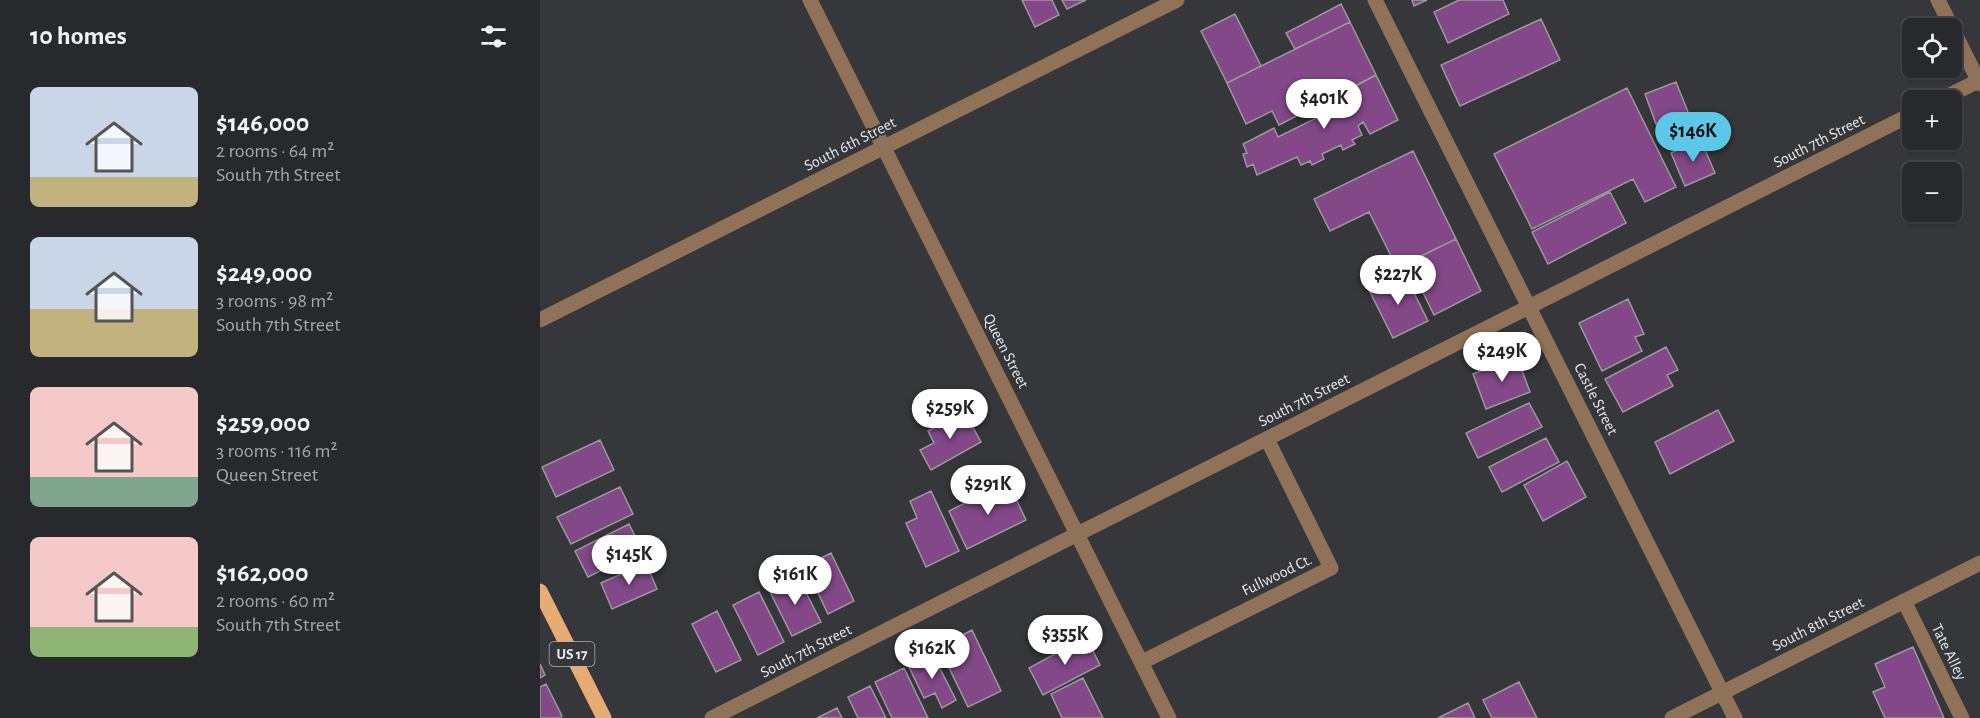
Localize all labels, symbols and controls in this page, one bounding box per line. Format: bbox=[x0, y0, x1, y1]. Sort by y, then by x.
map controls bbox=[1902, 18, 1962, 222]
button: locate bbox=[1902, 18, 1962, 78]
icon: filters bbox=[477, 20, 510, 53]
text: 10 homes bbox=[30, 23, 127, 49]
pin: $401K bbox=[1282, 79, 1366, 130]
text: $401K bbox=[1300, 88, 1348, 108]
button: + bbox=[1902, 90, 1962, 150]
text: $146,000 bbox=[216, 110, 309, 136]
icon: home bbox=[78, 111, 150, 183]
street label: South 7th Street bbox=[1771, 111, 1867, 171]
pin: $146K bbox=[1651, 112, 1735, 163]
street label: South 6th Street bbox=[802, 114, 898, 174]
text: $146K bbox=[1669, 121, 1717, 141]
text: 2 rooms · 64 m² bbox=[216, 141, 334, 161]
button: − bbox=[1902, 162, 1962, 222]
text: South 7th Street bbox=[216, 165, 341, 185]
pin: $227K bbox=[1356, 255, 1440, 306]
text: $249,000 bbox=[216, 260, 312, 286]
icon: home bbox=[78, 261, 150, 333]
text: $227K bbox=[1374, 264, 1422, 284]
text: 3 rooms · 98 m² bbox=[216, 291, 333, 311]
street label: Queen Street bbox=[979, 311, 1032, 391]
text: South 7th Street bbox=[216, 315, 341, 335]
pin: $249K bbox=[1460, 332, 1544, 383]
text: $249K bbox=[1477, 341, 1527, 361]
street label: Castle Street bbox=[1571, 360, 1621, 438]
street label: South 7th Street bbox=[1256, 370, 1352, 430]
pin: $259K bbox=[908, 389, 992, 440]
text: $259K bbox=[926, 398, 974, 418]
text: $259,000 bbox=[216, 410, 310, 436]
icon: home bbox=[78, 411, 150, 483]
text: 3 rooms · 116 m² bbox=[216, 441, 337, 461]
text: Queen Street bbox=[216, 465, 318, 485]
pin: $291K bbox=[946, 465, 1030, 516]
text: $291K bbox=[965, 474, 1011, 494]
pin: $145K bbox=[587, 535, 671, 586]
text: $145K bbox=[606, 544, 652, 564]
street label: Fullwood Ct. bbox=[1239, 551, 1315, 599]
pin: $161K bbox=[753, 555, 837, 606]
text: $162,000 bbox=[216, 560, 308, 586]
icon: home bbox=[78, 561, 150, 633]
text: $161K bbox=[773, 564, 817, 584]
text: 2 rooms · 60 m² bbox=[216, 591, 335, 611]
street label: South 8th Street bbox=[1770, 594, 1866, 654]
text: South 7th Street bbox=[216, 615, 341, 635]
pin: $355K bbox=[1023, 615, 1107, 666]
street label: South 7th Street bbox=[758, 621, 854, 681]
street label: Tate Alley bbox=[1928, 621, 1970, 683]
text: $355K bbox=[1042, 624, 1088, 644]
pin: $162K bbox=[890, 629, 974, 680]
text: $162K bbox=[909, 638, 955, 658]
road number: US 17 bbox=[549, 642, 594, 666]

